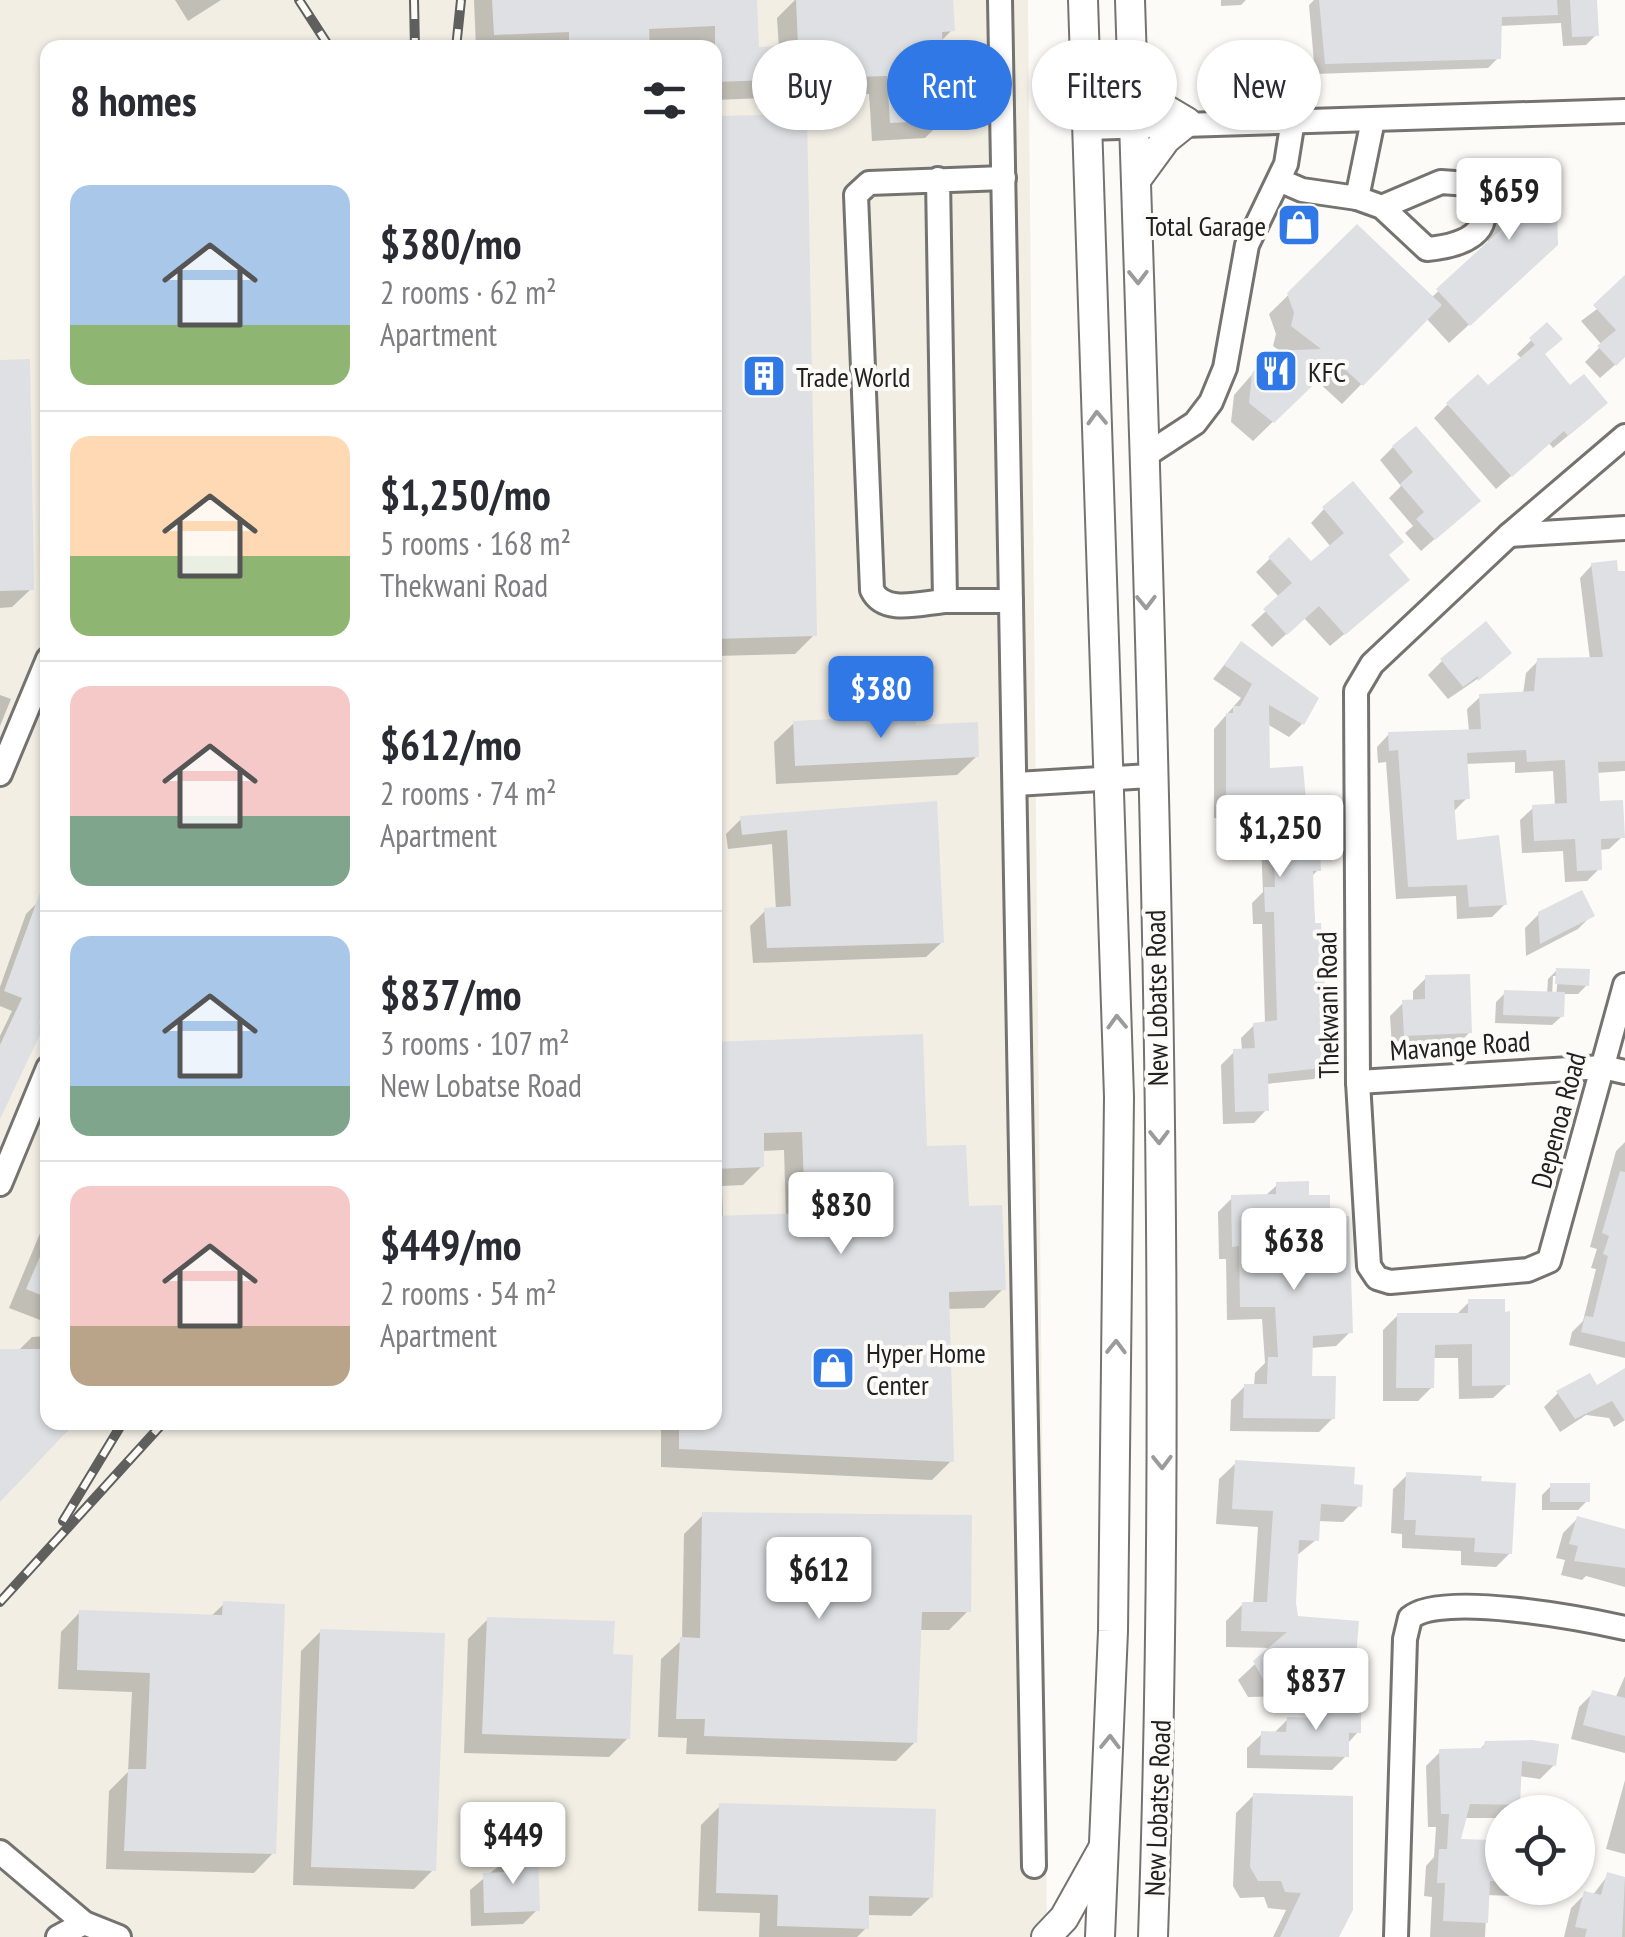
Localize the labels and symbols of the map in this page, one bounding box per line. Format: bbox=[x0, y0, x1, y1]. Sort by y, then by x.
pin: $659 bbox=[1450, 158, 1568, 243]
shop icon: Total Garage bbox=[1276, 202, 1322, 248]
place label: Total Garage bbox=[1145, 207, 1266, 244]
one-way arrow bbox=[1128, 270, 1149, 286]
restaurant icon: KFC bbox=[1253, 348, 1299, 394]
building icon: Trade World bbox=[741, 353, 787, 399]
place label: KFC bbox=[1308, 353, 1346, 390]
place label: Trade World bbox=[796, 358, 910, 395]
one-way arrow bbox=[1087, 409, 1108, 425]
one-way arrow bbox=[1136, 595, 1157, 611]
pin: $380 bbox=[822, 656, 940, 741]
pin: $1,250 bbox=[1199, 795, 1361, 880]
street label: New Lobatse Road bbox=[1136, 909, 1176, 1087]
street label: Thekwani Road bbox=[1307, 931, 1347, 1079]
one-way arrow bbox=[1107, 1014, 1128, 1030]
street label: Mavange Road bbox=[1388, 1022, 1532, 1068]
street label: Depenoa Road bbox=[1522, 1048, 1594, 1192]
one-way arrow bbox=[1148, 1130, 1170, 1146]
pin: $830 bbox=[782, 1172, 900, 1257]
pin: $638 bbox=[1235, 1208, 1353, 1293]
place label: Hyper Home Center bbox=[866, 1334, 986, 1403]
one-way arrow bbox=[1105, 1339, 1127, 1354]
shop icon: Hyper Home Center bbox=[810, 1345, 856, 1391]
one-way arrow bbox=[1151, 1456, 1173, 1471]
pin: $612 bbox=[760, 1537, 878, 1622]
pin: $837 bbox=[1257, 1648, 1375, 1733]
street label: New Lobatse Road bbox=[1135, 1719, 1179, 1897]
one-way arrow bbox=[1099, 1734, 1120, 1750]
pin: $449 bbox=[454, 1802, 572, 1887]

